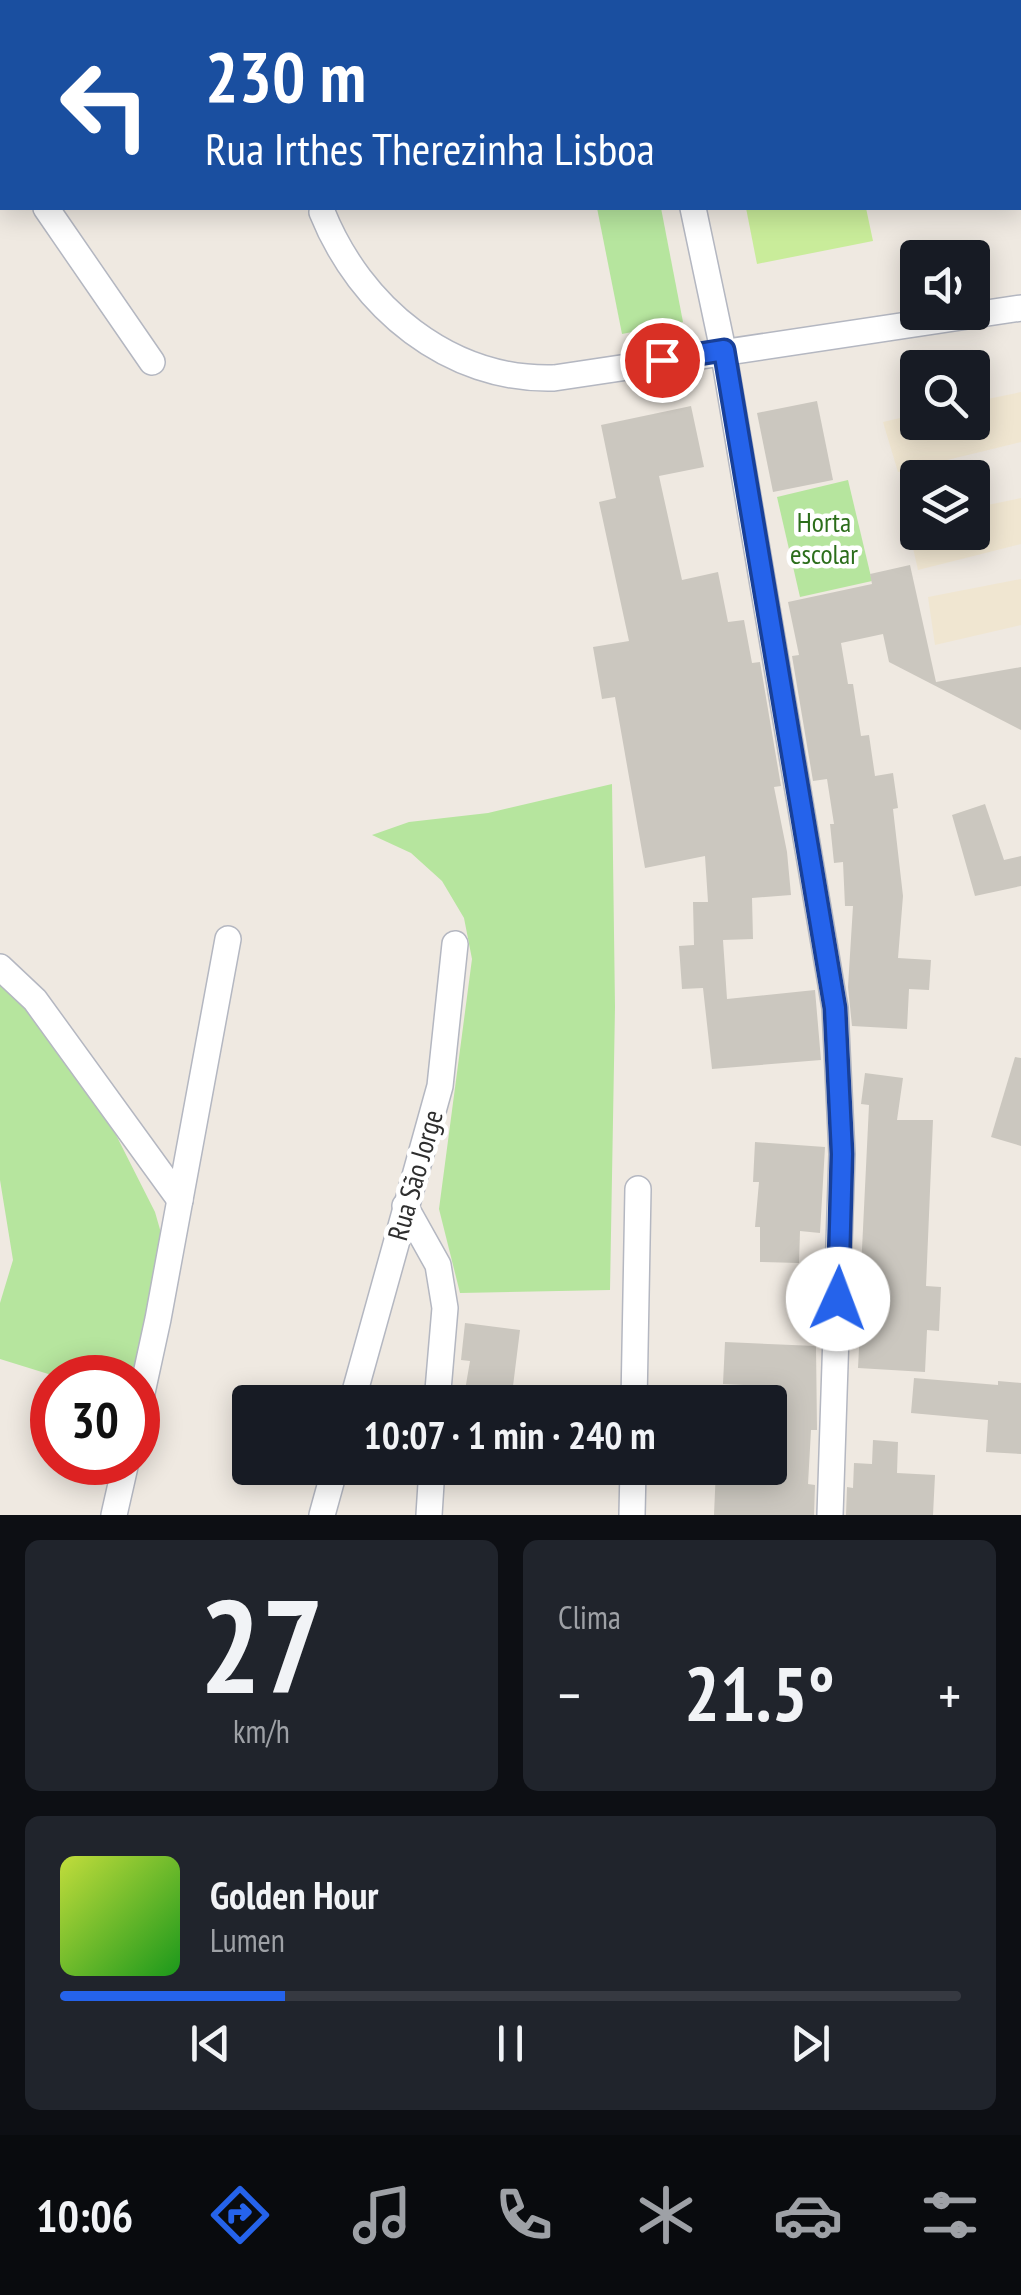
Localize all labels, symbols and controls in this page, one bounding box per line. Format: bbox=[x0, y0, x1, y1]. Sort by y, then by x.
text: 230 m bbox=[205, 31, 366, 121]
icon: left bbox=[40, 40, 170, 170]
text: Rua Irthes Therezinha Lisboa bbox=[205, 119, 655, 177]
map controls bbox=[900, 240, 990, 550]
button: sound bbox=[900, 240, 990, 330]
pin bbox=[620, 318, 705, 403]
icon: arrive bbox=[635, 333, 690, 388]
button: search bbox=[900, 350, 990, 440]
button: layers bbox=[900, 460, 990, 550]
park label: Horta escolar bbox=[790, 503, 858, 572]
street label: Rua São Jorge bbox=[378, 1105, 451, 1244]
position arrow bbox=[786, 1247, 890, 1351]
speed limit sign: 30 bbox=[30, 1355, 160, 1485]
text: 10:07 · 1 min · 240 m bbox=[363, 1410, 656, 1459]
text: 27 bbox=[199, 1561, 324, 1729]
text: Clima bbox=[558, 1596, 621, 1638]
text: 21.5° bbox=[684, 1645, 835, 1742]
text: − bbox=[558, 1659, 581, 1730]
text: + bbox=[938, 1659, 961, 1730]
text: km/h bbox=[233, 1710, 290, 1752]
text: Golden Hour bbox=[210, 1870, 379, 1919]
text: Lumen bbox=[210, 1919, 285, 1961]
icon: previous bbox=[183, 2016, 238, 2071]
icon: pause bbox=[483, 2016, 538, 2071]
icon: next bbox=[783, 2016, 838, 2071]
icon: directions bbox=[205, 2180, 275, 2250]
icon: music bbox=[347, 2180, 417, 2250]
icon: phone bbox=[489, 2180, 559, 2250]
icon: climate bbox=[631, 2180, 701, 2250]
icon: car bbox=[773, 2180, 843, 2250]
icon: filters bbox=[915, 2180, 985, 2250]
text: 10:06 bbox=[36, 2186, 133, 2244]

